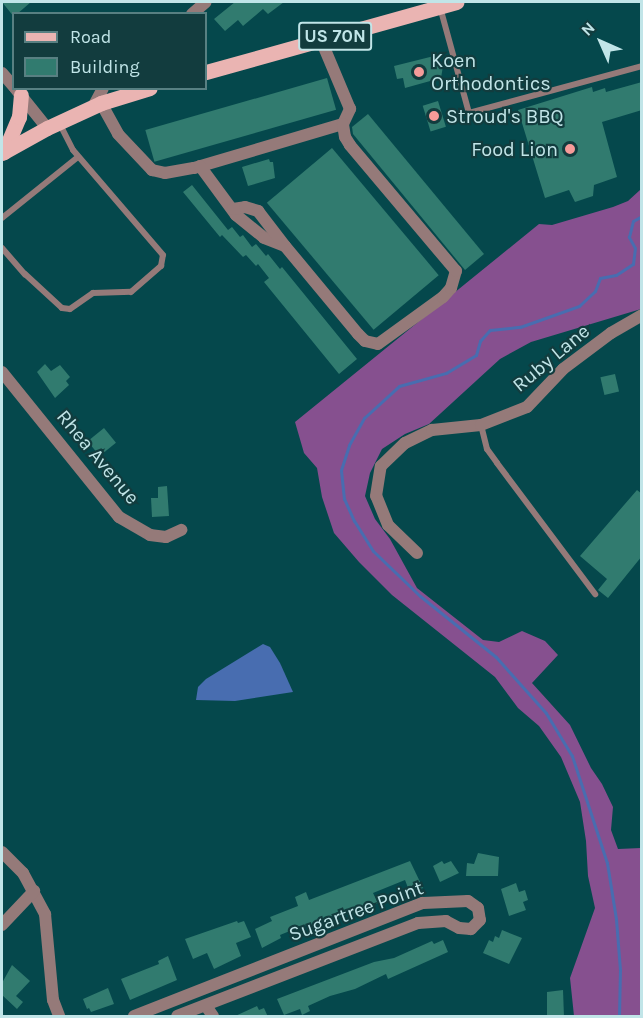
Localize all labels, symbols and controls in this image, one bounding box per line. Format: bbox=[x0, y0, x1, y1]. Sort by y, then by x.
legend bbox=[12, 12, 207, 90]
north arrow bbox=[571, 12, 631, 72]
text: N bbox=[577, 18, 599, 40]
road number: US 70N bbox=[298, 21, 372, 51]
text: Road bbox=[70, 26, 111, 48]
place label: Koen Orthodontics bbox=[431, 48, 551, 95]
text: Building bbox=[70, 56, 140, 78]
marker: Koen Orthodontics bbox=[412, 65, 426, 79]
place label: Stroud's BBQ bbox=[446, 104, 564, 128]
marker: Stroud's BBQ bbox=[427, 109, 441, 123]
place label: Food Lion bbox=[471, 137, 558, 161]
marker: Food Lion bbox=[563, 142, 577, 156]
street label: Ruby Lane bbox=[508, 319, 594, 397]
street label: Rhea Avenue bbox=[51, 405, 145, 509]
street label: Sugartree Point bbox=[285, 876, 427, 946]

